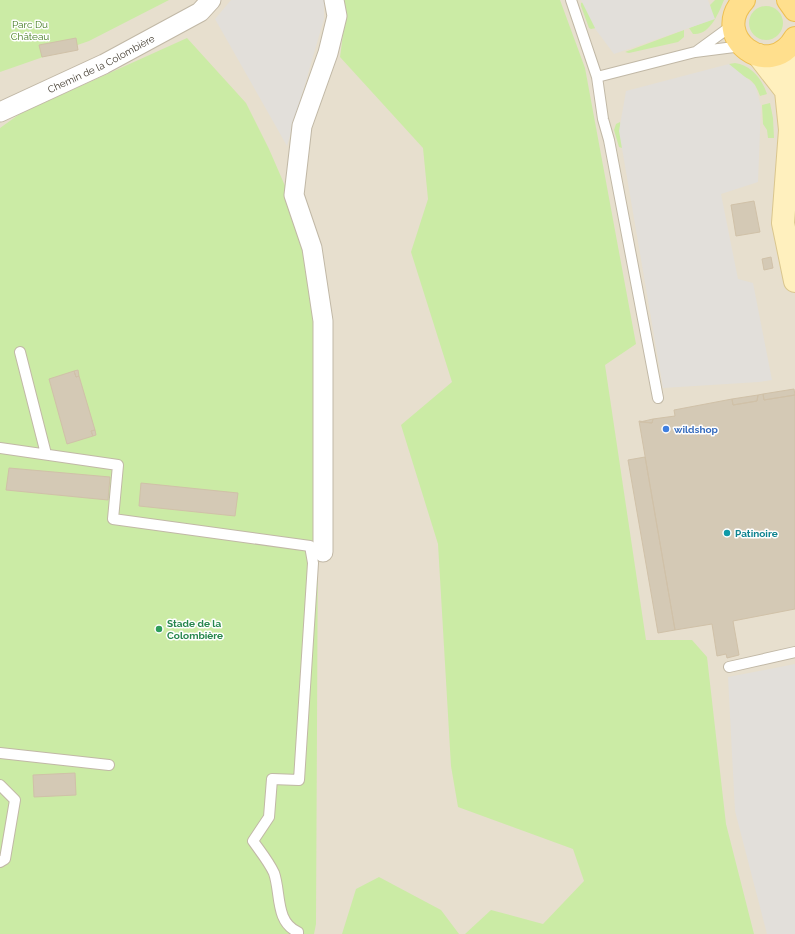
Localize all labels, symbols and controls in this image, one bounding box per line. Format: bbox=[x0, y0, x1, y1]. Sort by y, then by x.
park label: Parc Du Château bbox=[11, 19, 49, 42]
street label: Chemin de la Colombière bbox=[46, 33, 157, 95]
marker: wildshop bbox=[661, 424, 671, 434]
place label: wildshop bbox=[674, 424, 719, 435]
marker: Patinoire bbox=[722, 528, 732, 538]
place label: Patinoire bbox=[735, 528, 778, 539]
place label: Stade de la Colombière bbox=[167, 618, 223, 641]
marker: Stade de la Colombière bbox=[154, 624, 164, 634]

